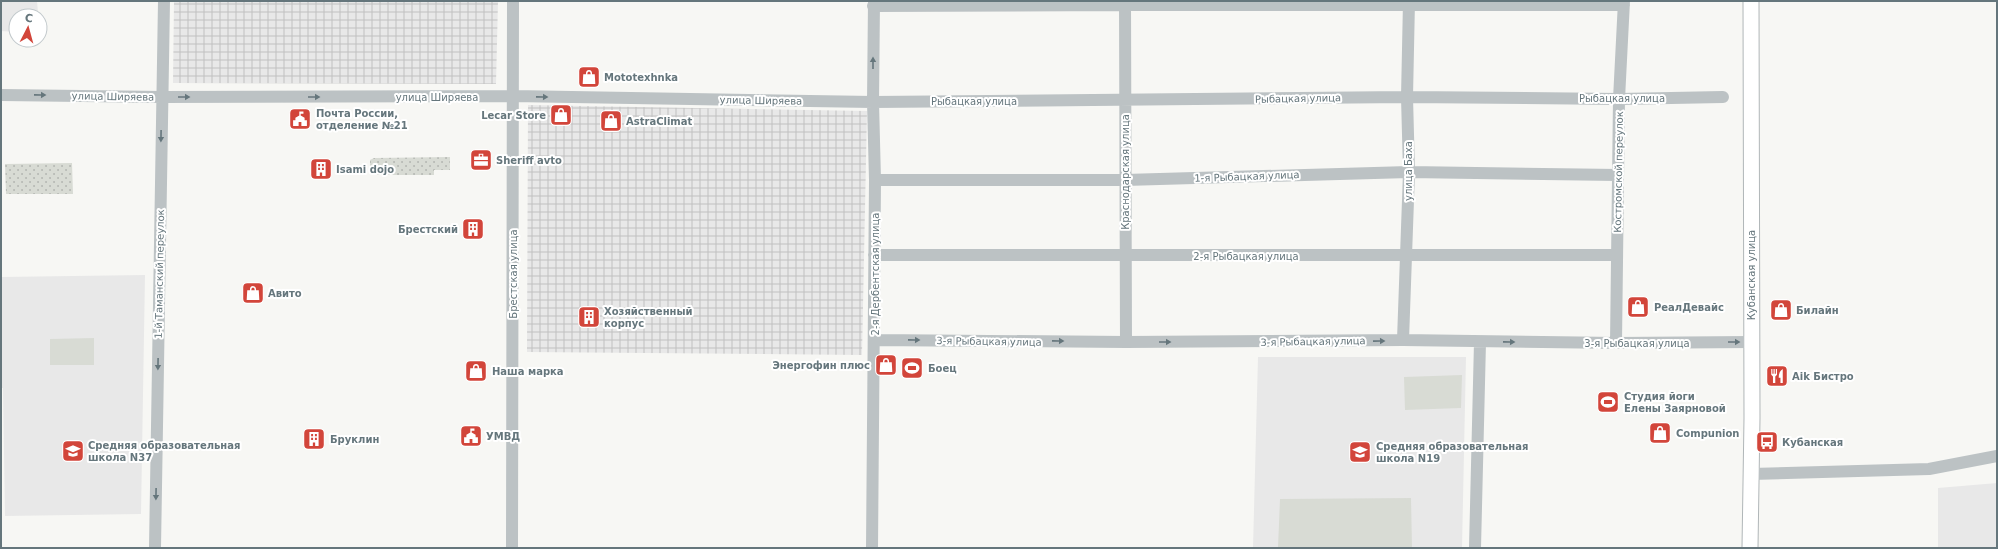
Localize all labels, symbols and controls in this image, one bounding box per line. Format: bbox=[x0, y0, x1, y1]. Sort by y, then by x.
north arrow bbox=[8, 8, 48, 48]
text: С bbox=[24, 12, 34, 25]
one-way arrow bbox=[870, 56, 876, 69]
shop icon: Mototexhnka bbox=[576, 64, 602, 90]
place label: Mototexhnka bbox=[604, 72, 678, 83]
street label: улица Ширяева bbox=[72, 90, 154, 103]
one-way arrow bbox=[34, 92, 47, 98]
street label: улица Ширяева bbox=[396, 92, 478, 103]
street label: Рыбацкая улица bbox=[1255, 92, 1341, 105]
street label: Рыбацкая улица bbox=[1579, 93, 1665, 104]
one-way arrow bbox=[178, 94, 191, 100]
one-way arrow bbox=[308, 94, 321, 100]
one-way arrow bbox=[536, 94, 549, 100]
street label: улица Ширяева bbox=[720, 94, 802, 107]
street label: Рыбацкая улица bbox=[931, 96, 1017, 107]
shop icon: Lecar Store bbox=[548, 102, 574, 128]
public building icon: Почта России, отделение №21 bbox=[287, 106, 313, 132]
place label: Почта России, отделение №21 bbox=[316, 108, 408, 131]
shop icon: AstraClimat bbox=[598, 108, 624, 134]
place label: Lecar Store bbox=[481, 110, 546, 121]
street label: Костромской переулок bbox=[1612, 111, 1625, 233]
street label: Краснодарская улица bbox=[1120, 114, 1131, 230]
place label: AstraClimat bbox=[626, 116, 693, 127]
one-way arrow bbox=[158, 130, 164, 143]
street label: улица Баха bbox=[1403, 141, 1414, 201]
office icon: Sheriff avto bbox=[468, 147, 494, 173]
place label: Sheriff avto bbox=[496, 155, 562, 166]
building icon: Isami dojo bbox=[308, 156, 334, 182]
place label: Isami dojo bbox=[336, 164, 394, 175]
street label: 1-я Рыбацкая улица bbox=[1194, 169, 1300, 184]
street label: 1-й Таманский переулок bbox=[153, 209, 166, 339]
street label: 2-я Дербентская улица bbox=[870, 213, 881, 335]
building icon: Брестский bbox=[460, 216, 486, 242]
place label: Брестский bbox=[398, 224, 458, 235]
street label: Брестская улица bbox=[508, 229, 519, 319]
street label: Кубанская улица bbox=[1746, 230, 1757, 320]
street label: 2-я Рыбацкая улица bbox=[1193, 251, 1299, 262]
shop icon: Авито bbox=[240, 280, 266, 306]
place label: Авито bbox=[268, 288, 302, 299]
shop icon: РеалДевайс bbox=[1625, 294, 1651, 320]
shop icon: Билайн bbox=[1768, 297, 1794, 323]
place label: РеалДевайс bbox=[1654, 302, 1724, 313]
building icon: Хозяйственный корпус bbox=[576, 304, 602, 330]
place label: Билайн bbox=[1796, 305, 1839, 316]
place label: Хозяйственный корпус bbox=[604, 306, 693, 329]
street label: 3-я Рыбацкая улица bbox=[936, 335, 1042, 348]
street label: 3-я Рыбацкая улица bbox=[1260, 335, 1366, 348]
one-way arrow bbox=[908, 337, 921, 343]
one-way arrow bbox=[1373, 337, 1385, 344]
one-way arrow bbox=[1052, 338, 1064, 345]
street label: 3-я Рыбацкая улица bbox=[1584, 338, 1690, 349]
one-way arrow bbox=[1159, 339, 1172, 345]
one-way arrow bbox=[1503, 339, 1516, 345]
one-way arrow bbox=[1728, 339, 1741, 345]
shop icon: Энергофин плюс bbox=[873, 352, 899, 378]
sports icon: Боец bbox=[899, 355, 925, 381]
one-way arrow bbox=[154, 358, 161, 370]
shop icon: Наша марка bbox=[463, 358, 489, 384]
place label: Энергофин плюс bbox=[773, 360, 870, 371]
place label: Боец bbox=[928, 363, 957, 374]
restaurant icon: Aik Бистро bbox=[1764, 363, 1790, 389]
place label: Наша марка bbox=[492, 366, 564, 377]
place label: Aik Бистро bbox=[1792, 371, 1854, 382]
sports icon: Студия йоги Елены Заярновой bbox=[1595, 389, 1621, 415]
place label: Студия йоги Елены Заярновой bbox=[1624, 391, 1726, 414]
shop icon: Compunion bbox=[1647, 420, 1673, 446]
public building icon: УМВД bbox=[458, 423, 484, 449]
building icon: Бруклин bbox=[301, 426, 327, 452]
place label: Compunion bbox=[1676, 428, 1739, 439]
bus stop icon: Кубанская bbox=[1754, 429, 1780, 455]
place label: УМВД bbox=[486, 431, 520, 442]
place label: Бруклин bbox=[330, 434, 379, 445]
place label: Кубанская bbox=[1782, 437, 1843, 448]
school or university icon: Средняя образовательная школа N37 bbox=[60, 438, 86, 464]
school or university icon: Средняя образовательная школа N19 bbox=[1347, 439, 1373, 465]
place label: Средняя образовательная школа N37 bbox=[88, 440, 240, 463]
place label: Средняя образовательная школа N19 bbox=[1376, 441, 1528, 464]
one-way arrow bbox=[153, 488, 159, 501]

